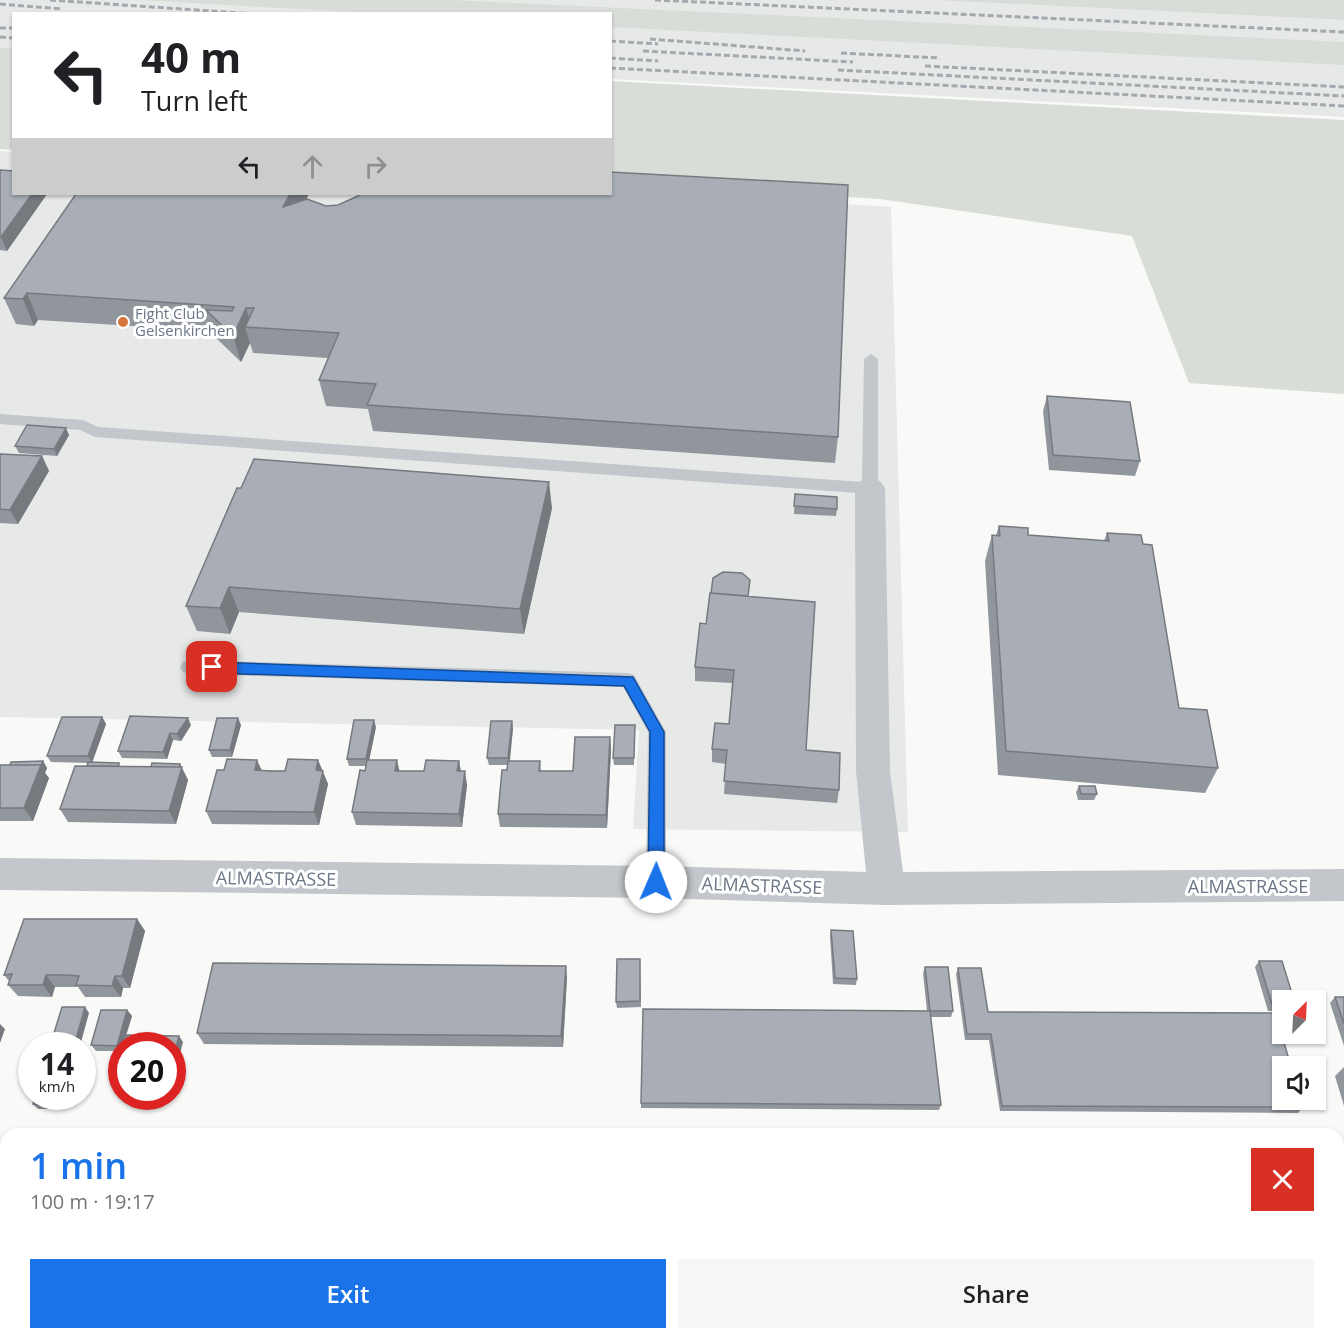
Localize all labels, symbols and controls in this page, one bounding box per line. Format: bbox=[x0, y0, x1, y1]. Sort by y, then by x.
text: 40 m bbox=[141, 28, 241, 85]
icon: left bbox=[42, 36, 120, 114]
text: Turn left bbox=[141, 82, 248, 119]
icon: left bbox=[233, 150, 266, 183]
icon: ahead bbox=[296, 150, 329, 183]
icon: right bbox=[359, 150, 392, 183]
place label: Fight Club Gelsenkirchen bbox=[135, 303, 235, 340]
marker: Fight Club Gelsenkirchen bbox=[116, 315, 130, 329]
pin bbox=[186, 641, 237, 692]
icon: arrive bbox=[195, 650, 228, 683]
position arrow bbox=[624, 850, 688, 914]
street label: ALMASTRASSE bbox=[216, 865, 336, 891]
street label: ALMASTRASSE bbox=[701, 871, 823, 899]
street label: ALMASTRASSE bbox=[1188, 874, 1308, 898]
north arrow bbox=[1272, 990, 1326, 1044]
map controls bbox=[1272, 990, 1326, 1110]
speed limit sign: 20 bbox=[108, 1032, 186, 1110]
text: 14 bbox=[40, 1043, 74, 1084]
button: sound bbox=[1272, 1056, 1326, 1110]
text: km/h bbox=[39, 1076, 75, 1096]
text: 1 min bbox=[30, 1141, 127, 1190]
button: close bbox=[1251, 1148, 1314, 1211]
text: 100 m · 19:17 bbox=[30, 1188, 155, 1215]
button: Exit bbox=[30, 1259, 666, 1328]
button: Share bbox=[678, 1259, 1314, 1328]

